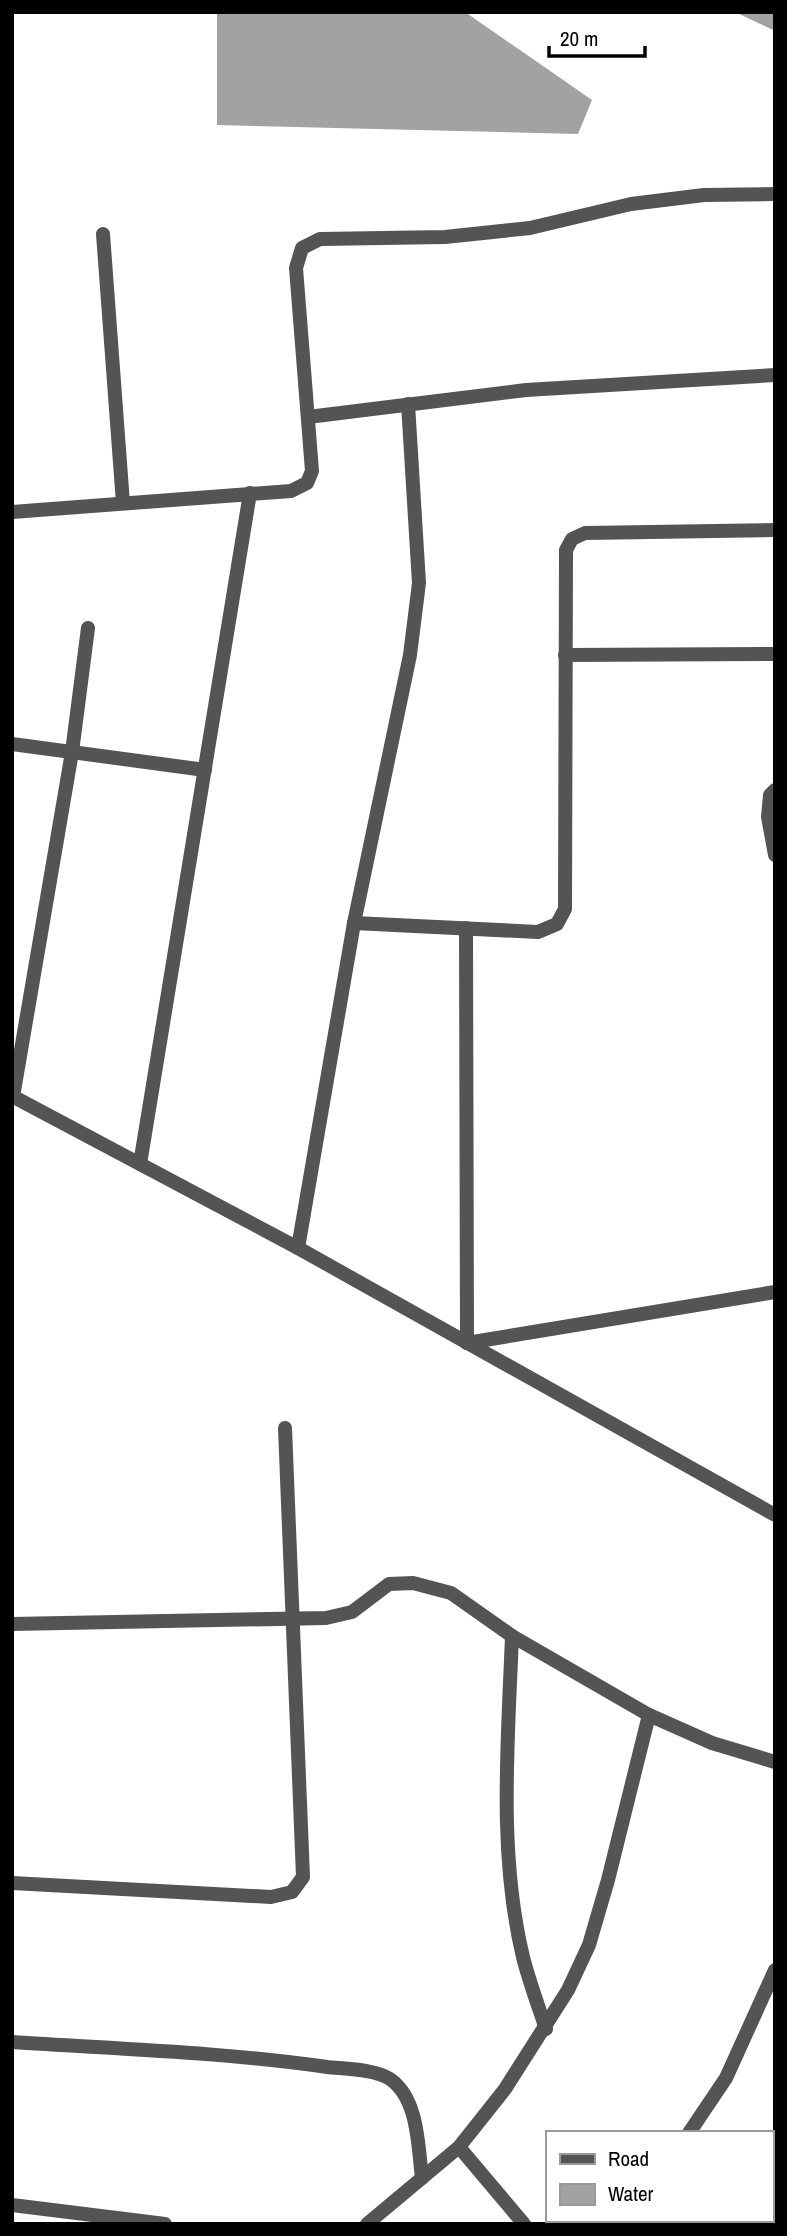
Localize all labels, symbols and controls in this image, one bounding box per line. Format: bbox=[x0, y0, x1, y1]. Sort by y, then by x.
scale bar bbox=[549, 14, 645, 58]
text: 20 m bbox=[560, 24, 598, 53]
legend bbox=[546, 2131, 773, 2222]
text: Road bbox=[608, 2144, 649, 2173]
text: Water bbox=[608, 2179, 654, 2208]

